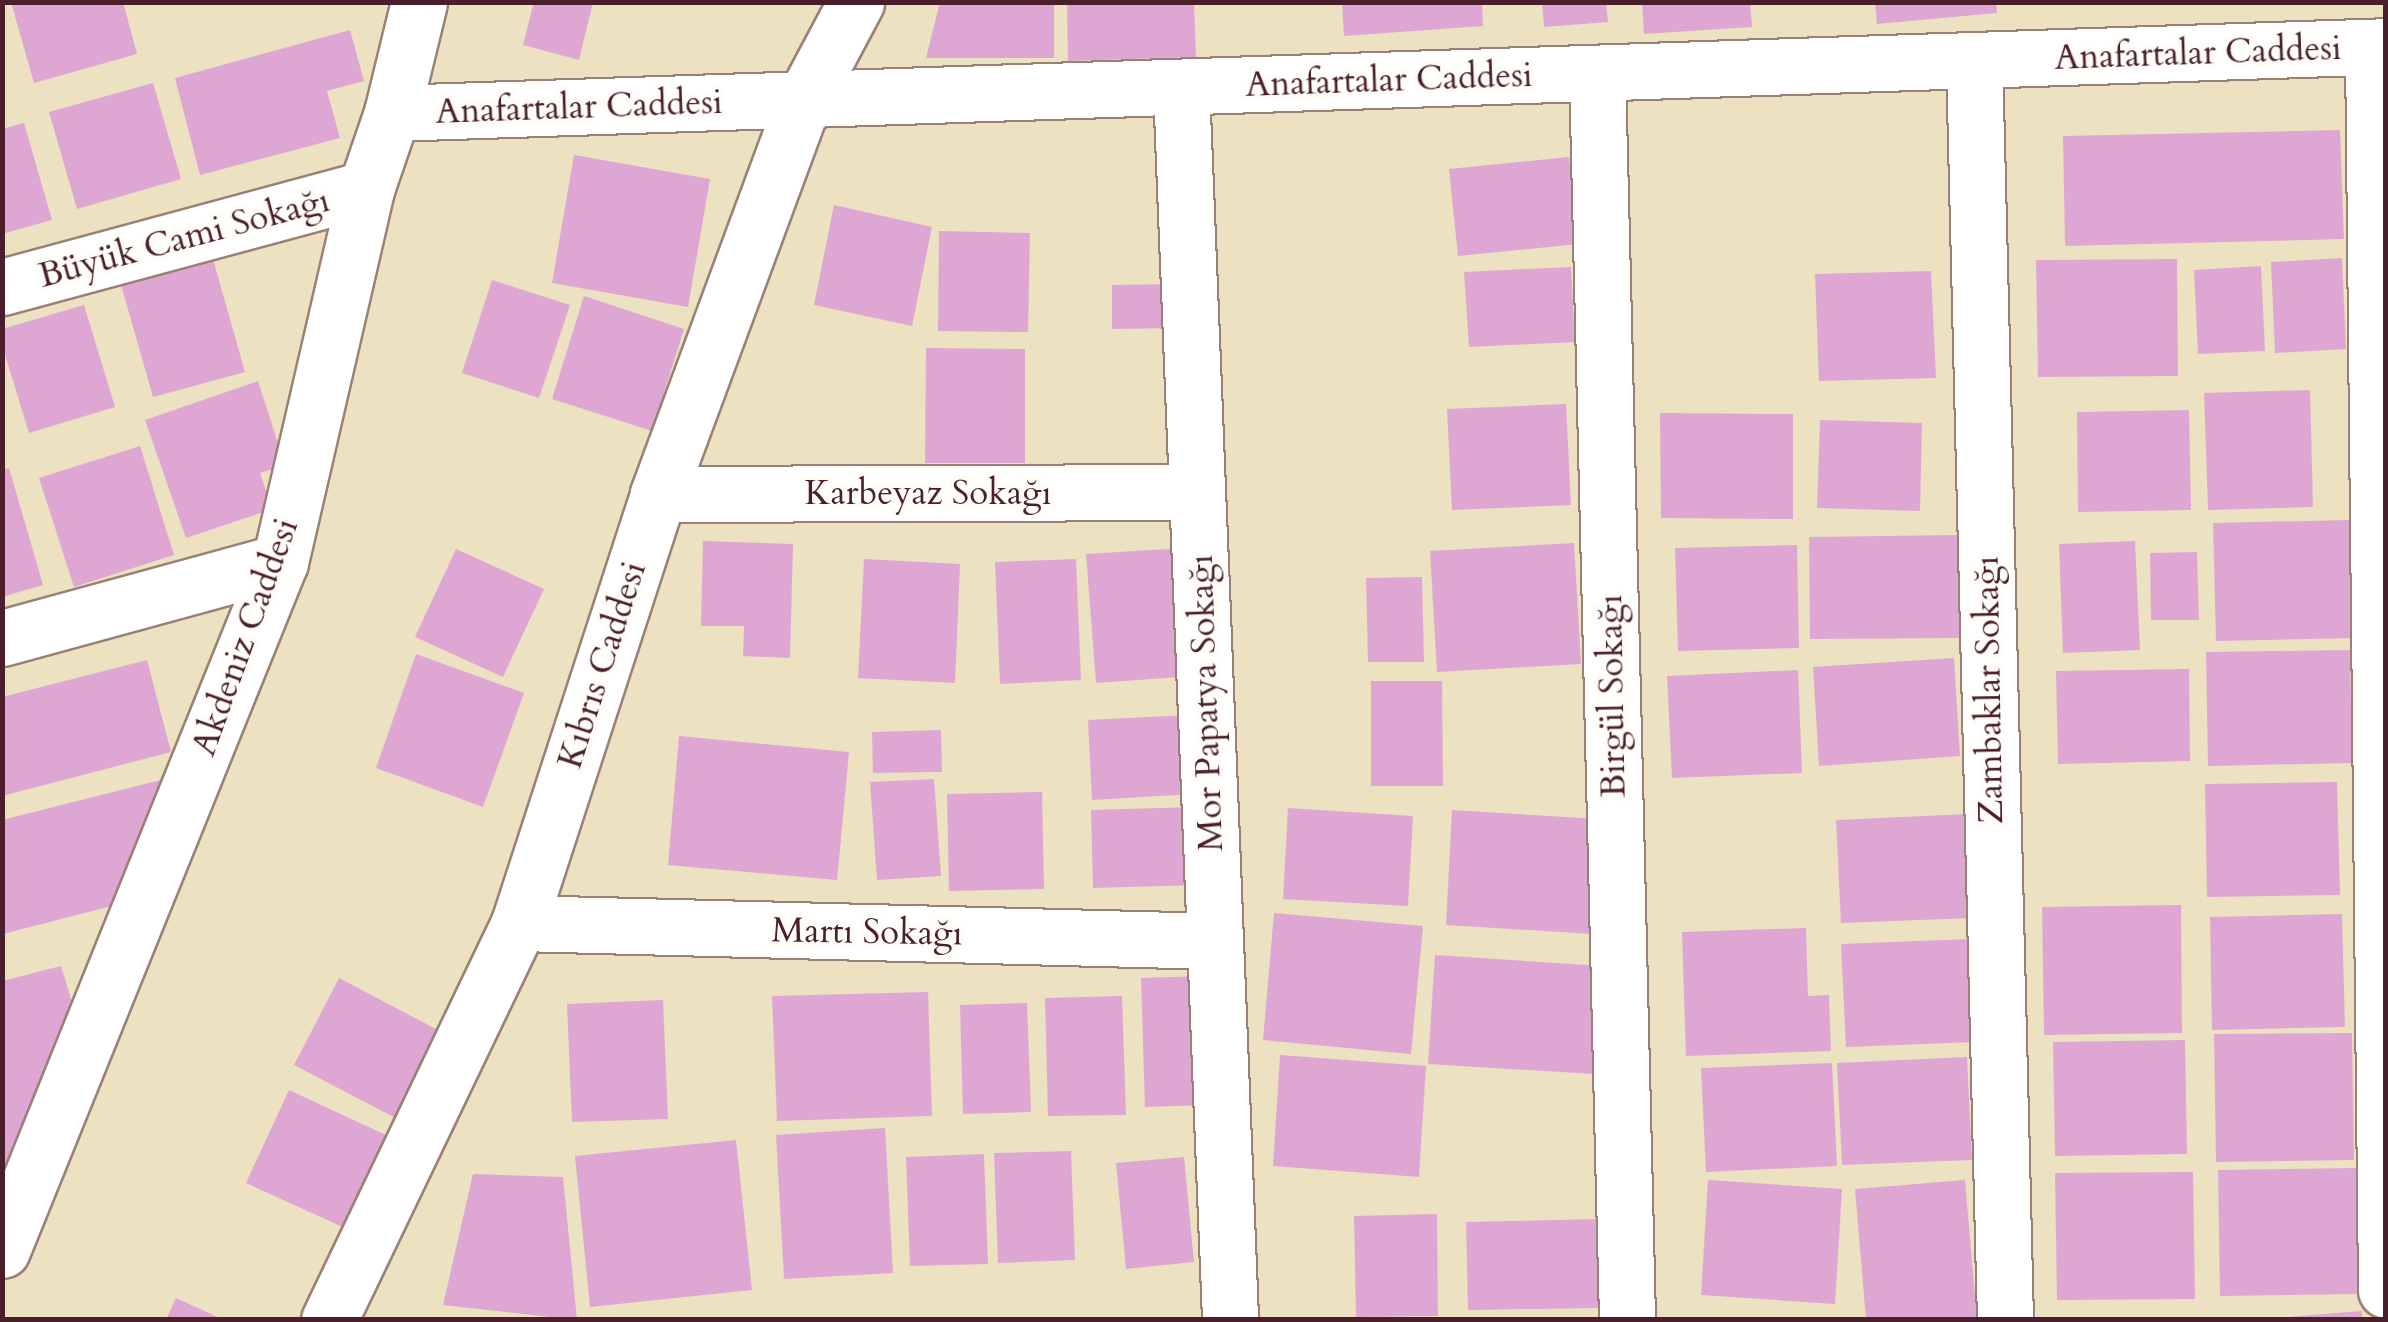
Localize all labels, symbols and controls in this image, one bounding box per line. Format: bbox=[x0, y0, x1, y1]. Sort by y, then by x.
street label: Anafartalar Caddesi bbox=[2054, 27, 2342, 79]
street label: Anafartalar Caddesi bbox=[1245, 54, 1533, 106]
street label: Anafartalar Caddesi bbox=[435, 81, 723, 133]
street label: Büyük Cami Sokağı bbox=[34, 179, 334, 297]
street label: Karbeyaz Sokağı bbox=[804, 472, 1052, 514]
street label: Akdeniz Caddesi bbox=[183, 513, 307, 761]
street label: Mor Papatya Sokağı bbox=[1180, 554, 1232, 852]
street label: Kıbrıs Caddesi bbox=[549, 556, 655, 774]
street label: Zambaklar Sokağı bbox=[1966, 556, 2012, 824]
street label: Birgül Sokağı bbox=[1589, 594, 1635, 798]
street label: Martı Sokağı bbox=[771, 909, 963, 955]

